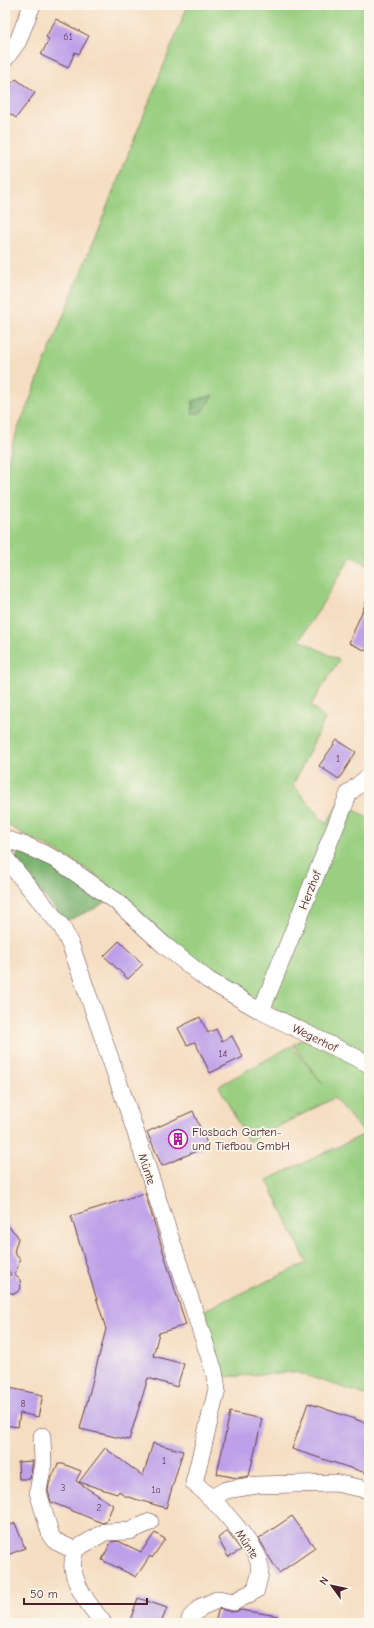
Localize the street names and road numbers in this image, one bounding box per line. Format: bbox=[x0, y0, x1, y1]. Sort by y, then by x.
street label: Herzhof bbox=[296, 868, 324, 912]
street label: Wegerhof bbox=[290, 1021, 341, 1055]
street label: Münte bbox=[135, 1152, 159, 1186]
street label: Münte bbox=[232, 1527, 262, 1561]

